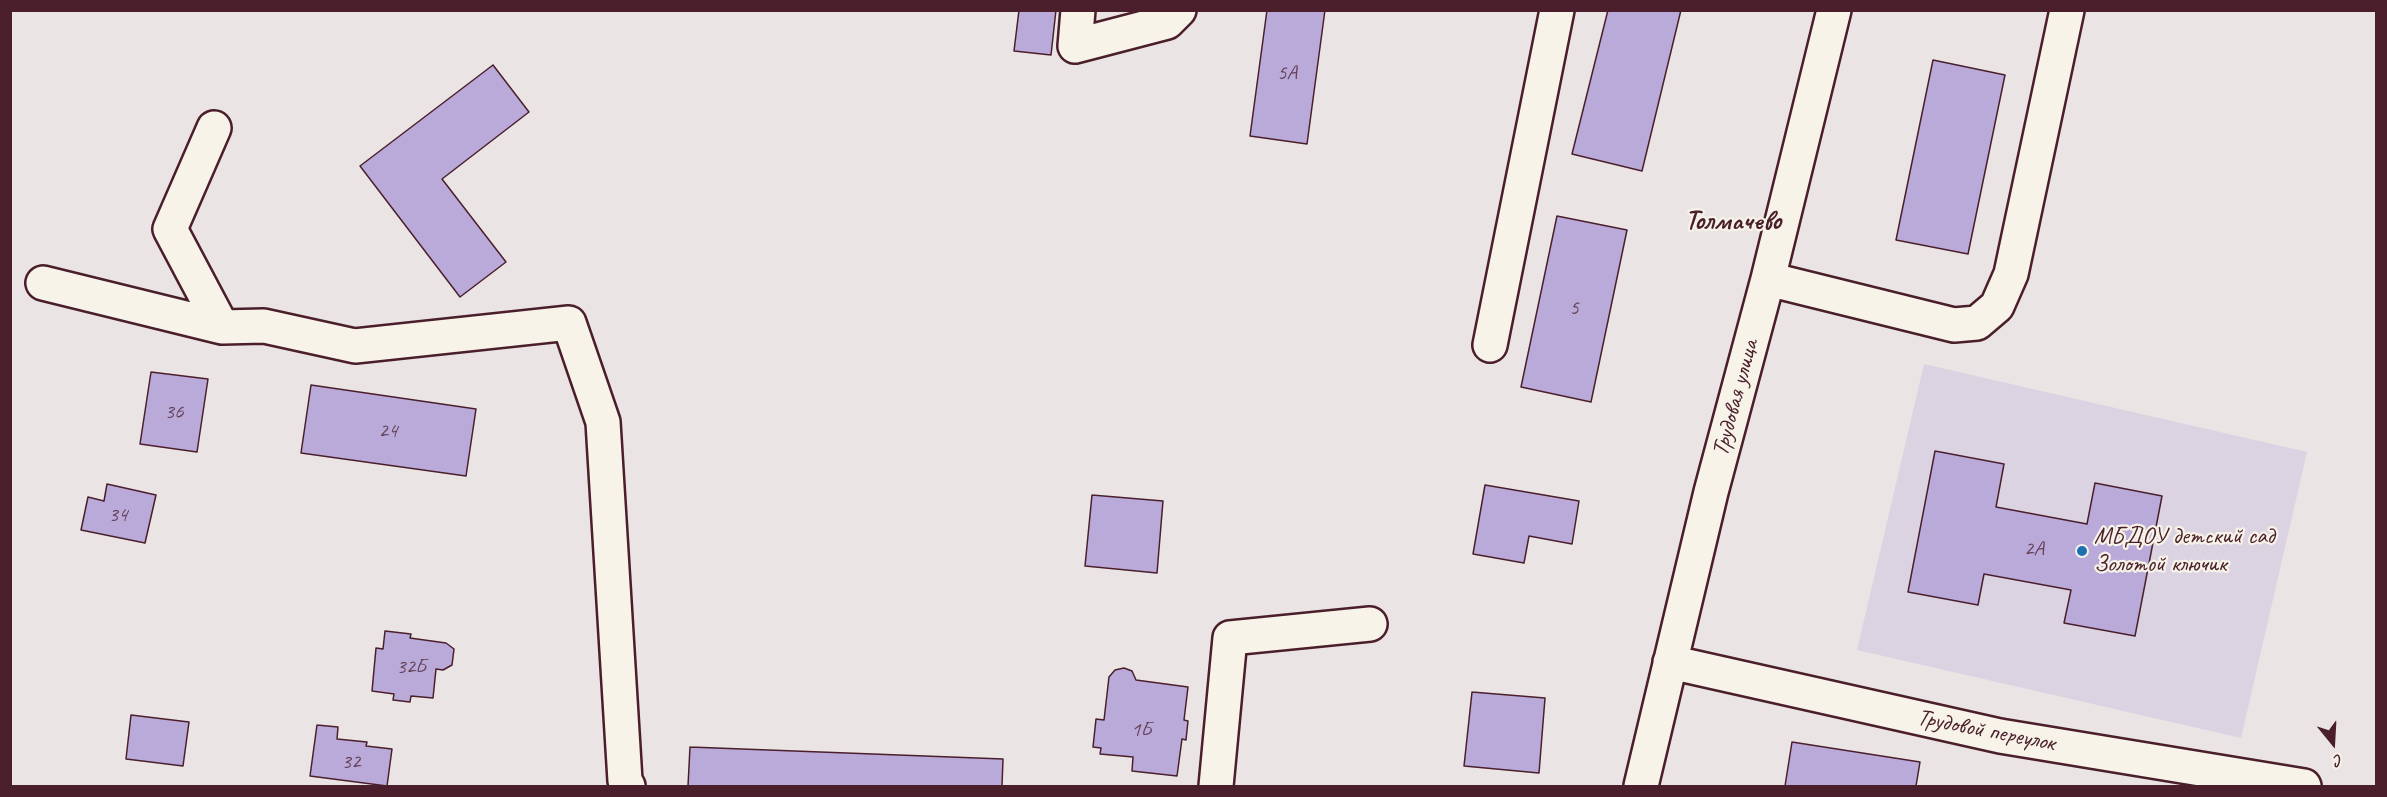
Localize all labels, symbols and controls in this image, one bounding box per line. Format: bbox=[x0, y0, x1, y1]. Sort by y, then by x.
house number: 5А bbox=[1277, 60, 1297, 86]
district label: Толмачево bbox=[1685, 206, 1781, 238]
house number: 5 bbox=[1569, 295, 1579, 321]
street label: Трудовая улица bbox=[1707, 337, 1765, 459]
house number: 36 bbox=[165, 399, 183, 425]
house number: 24 bbox=[379, 418, 397, 444]
house number: 34 bbox=[109, 502, 127, 528]
place label: МБДОУ детский сад Золотой ключик bbox=[2094, 523, 2274, 579]
house number: 2А bbox=[2024, 536, 2044, 562]
marker: МБДОУ детский сад Золотой ключик bbox=[2075, 544, 2089, 558]
house number: 32Б bbox=[396, 654, 426, 680]
street label: Трудовой переулок bbox=[1915, 704, 2057, 758]
north arrow bbox=[2303, 713, 2363, 773]
house number: 1Б bbox=[1131, 717, 1151, 743]
house number: 32 bbox=[342, 749, 360, 775]
text: С bbox=[2332, 749, 2345, 771]

